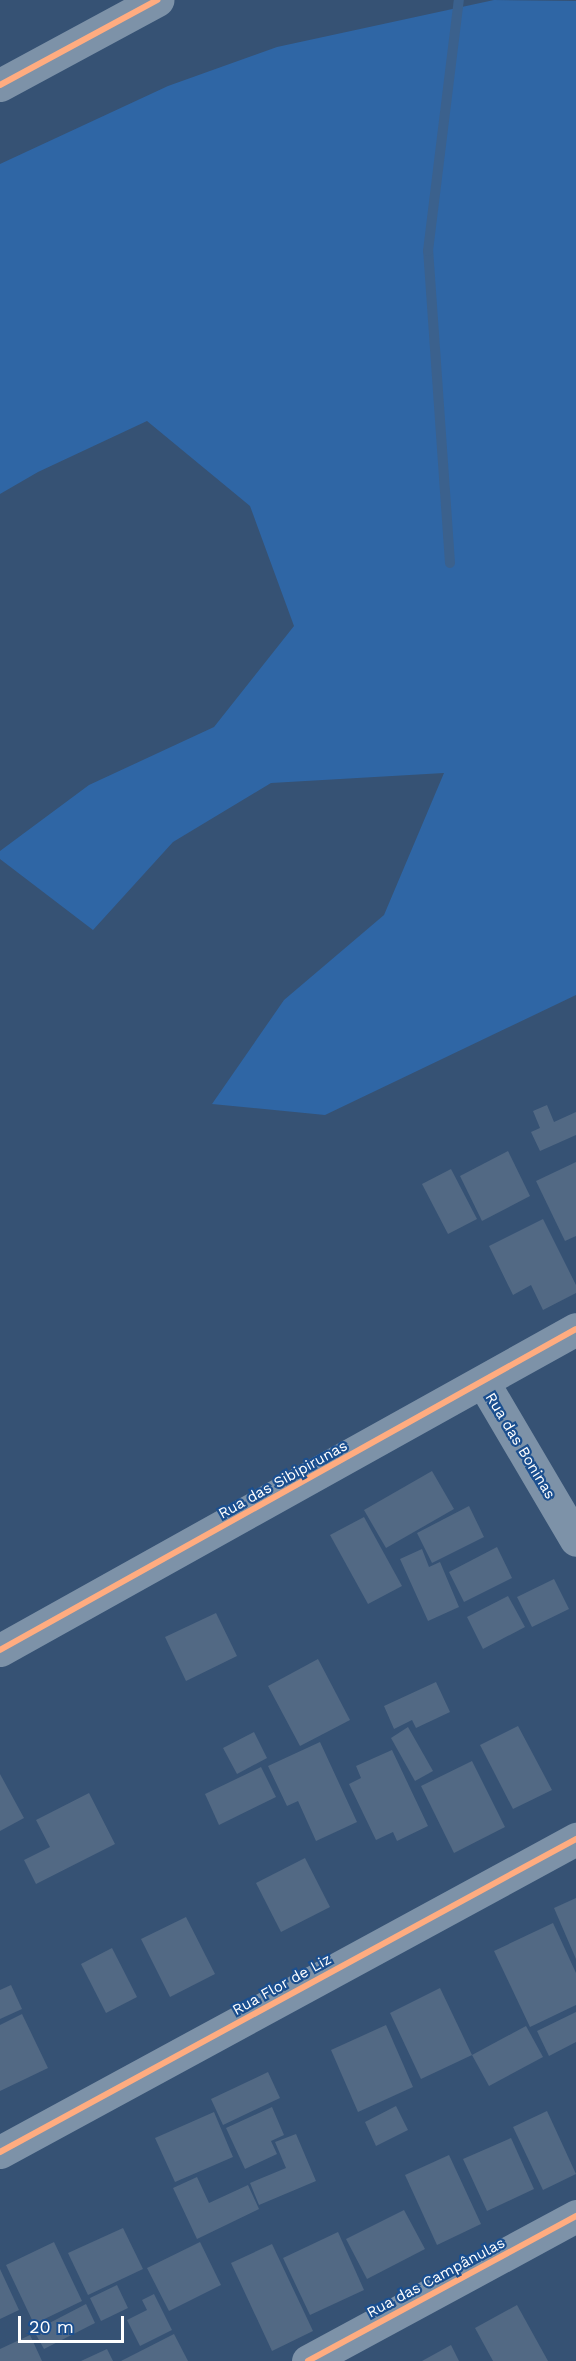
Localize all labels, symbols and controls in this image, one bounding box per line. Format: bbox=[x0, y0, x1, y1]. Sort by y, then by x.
street label: Rua das Boninas bbox=[481, 1389, 559, 1503]
street label: Rua das Sibipirunas bbox=[215, 1437, 351, 1523]
street label: Rua Flor de Liz bbox=[229, 1950, 335, 2020]
street label: Rua das Campânulas bbox=[364, 2234, 508, 2322]
scale bar bbox=[21, 2304, 128, 2342]
text: 20 m bbox=[29, 2316, 74, 2337]

